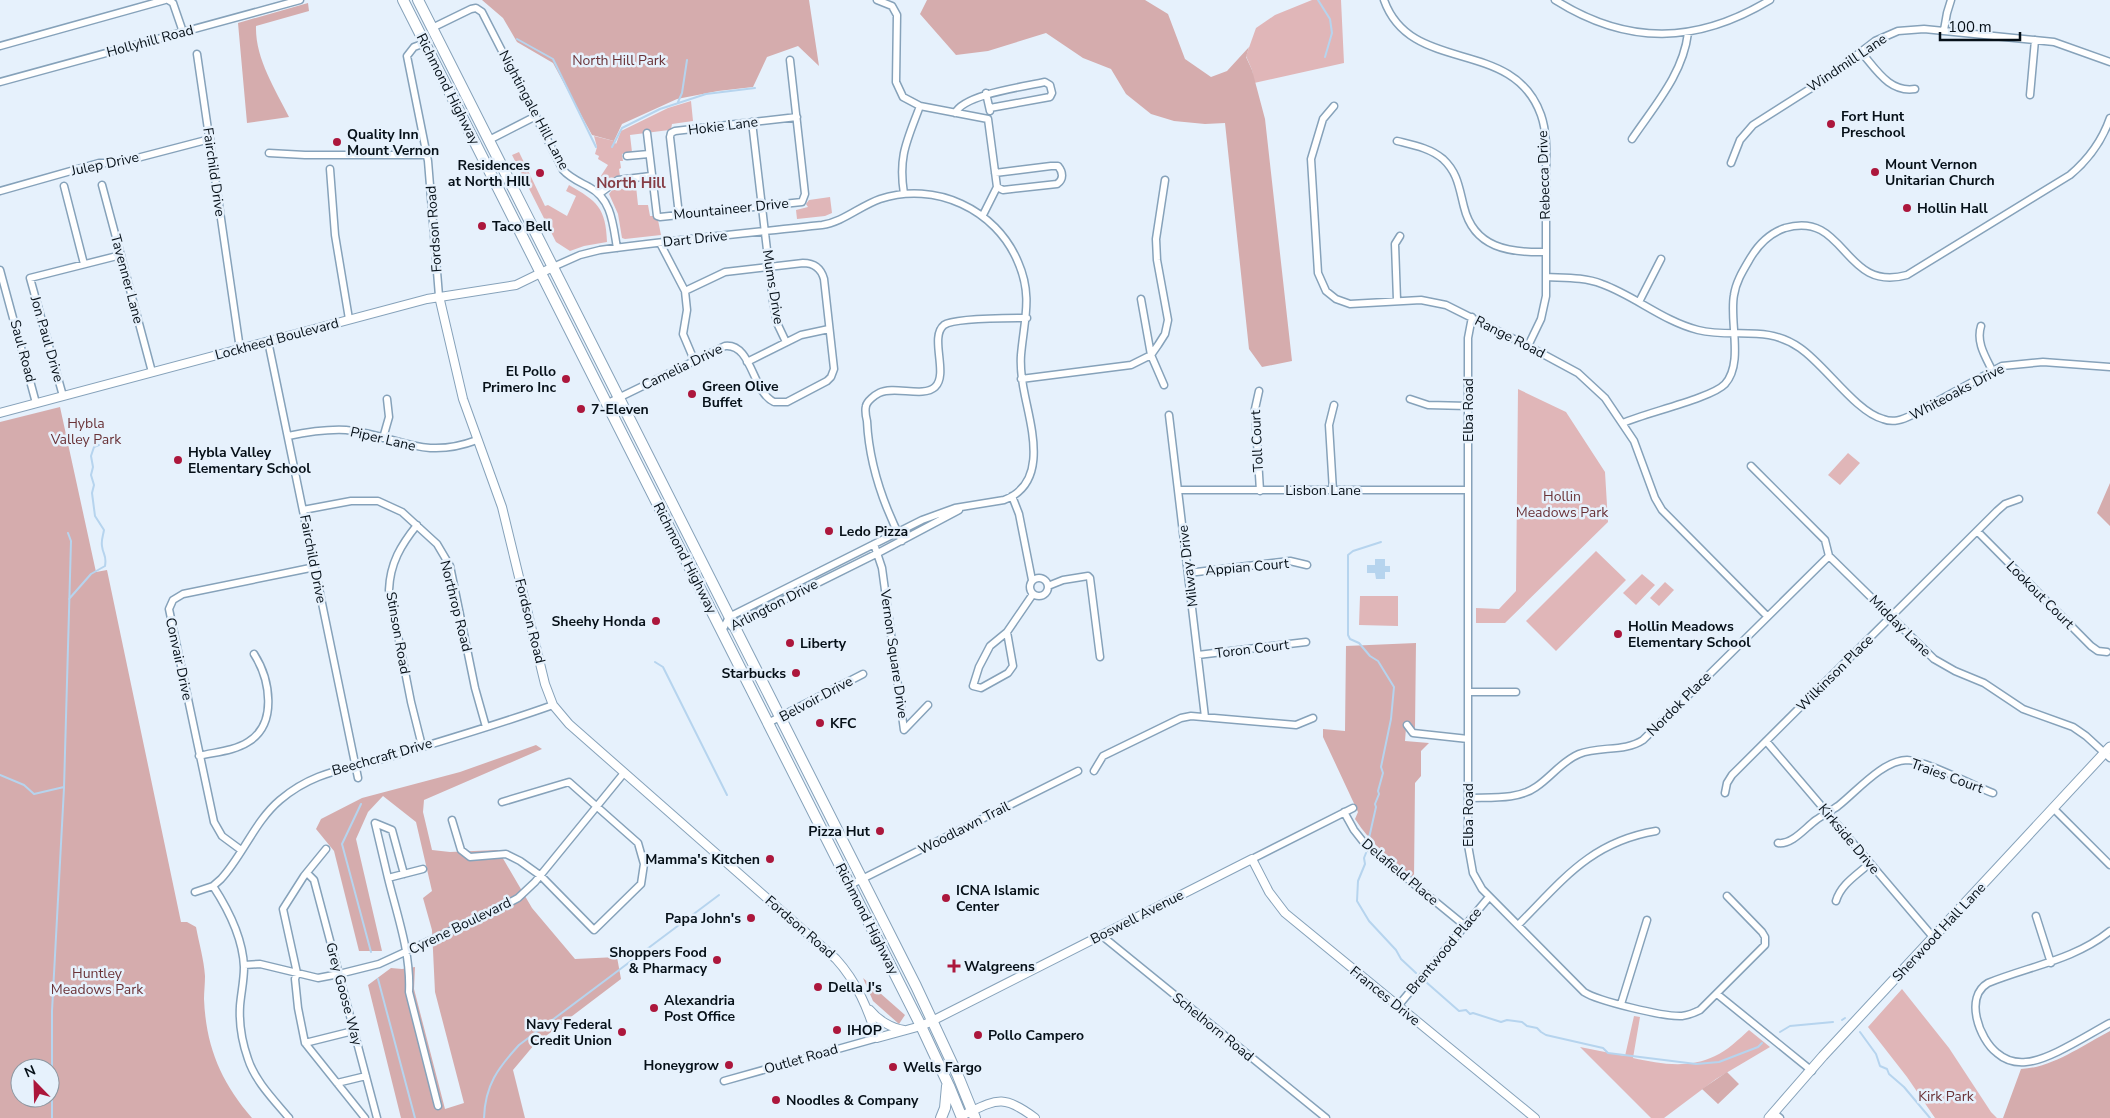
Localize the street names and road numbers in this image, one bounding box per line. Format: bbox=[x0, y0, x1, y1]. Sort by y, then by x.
street label: Hollyhill Road bbox=[104, 20, 196, 62]
street label: Windmill Lane bbox=[1803, 29, 1891, 97]
street label: Richmond Highway bbox=[412, 30, 485, 149]
street label: Nightingale Hill Lane bbox=[494, 47, 574, 173]
street label: Hokie Lane bbox=[687, 112, 759, 140]
street label: Fairchild Drive bbox=[198, 126, 230, 218]
street label: Rebecca Drive bbox=[1533, 130, 1555, 220]
street label: Julep Drive bbox=[68, 148, 141, 181]
street label: Fordson Road bbox=[421, 185, 447, 273]
street label: Mountaineer Drive bbox=[672, 194, 790, 224]
street label: Dart Drive bbox=[662, 226, 728, 252]
street label: Tavenner Lane bbox=[106, 232, 148, 326]
street label: Mums Drive bbox=[758, 248, 788, 326]
street label: Jon Paul Drive bbox=[25, 293, 68, 384]
street label: Range Road bbox=[1472, 311, 1548, 363]
street label: Lockheed Boulevard bbox=[213, 313, 341, 365]
street label: Saul Road bbox=[6, 318, 40, 384]
street label: Camelia Drive bbox=[638, 339, 726, 395]
street label: Whiteoaks Drive bbox=[1906, 359, 2008, 425]
street label: Elba Road bbox=[1459, 378, 1478, 442]
street label: Toll Court bbox=[1246, 410, 1268, 472]
street label: Piper Lane bbox=[348, 422, 418, 456]
street label: Lisbon Lane bbox=[1285, 481, 1361, 500]
street label: Richmond Highway bbox=[649, 499, 722, 618]
street label: Fairchild Drive bbox=[295, 513, 331, 605]
street label: Milway Drive bbox=[1174, 524, 1202, 608]
street label: Appian Court bbox=[1205, 554, 1290, 580]
street label: Lookout Court bbox=[2002, 557, 2078, 633]
street label: Northrop Road bbox=[435, 558, 477, 654]
street label: Arlington Drive bbox=[727, 575, 821, 635]
street label: Fordson Road bbox=[510, 577, 550, 665]
street label: Vernon Square Drive bbox=[875, 587, 912, 720]
street label: Stinson Road bbox=[381, 590, 415, 676]
street label: Midday Lane bbox=[1865, 591, 1935, 661]
street label: Convair Drive bbox=[161, 616, 197, 702]
street label: Wilkinson Place bbox=[1792, 630, 1878, 716]
street label: Toron Court bbox=[1214, 635, 1290, 663]
street label: Nordok Place bbox=[1643, 668, 1715, 740]
street label: Belvoir Drive bbox=[776, 672, 856, 726]
street label: Beechcraft Drive bbox=[330, 734, 434, 780]
street label: Traies Court bbox=[1908, 754, 1986, 798]
street label: Elba Road bbox=[1459, 783, 1478, 847]
street label: Woodlawn Trail bbox=[915, 796, 1014, 859]
street label: Kirkside Drive bbox=[1814, 800, 1884, 878]
street label: Delafield Place bbox=[1358, 834, 1442, 910]
street label: Richmond Highway bbox=[831, 860, 904, 979]
street label: Sherwood Hall Lane bbox=[1888, 878, 1990, 986]
street label: Boswell Avenue bbox=[1087, 885, 1187, 949]
street label: Fordson Road bbox=[761, 891, 839, 963]
street label: Cyrene Boulevard bbox=[406, 893, 514, 959]
street label: Brentwood Place bbox=[1402, 904, 1486, 998]
street label: Grey Goose Way bbox=[321, 940, 367, 1048]
street label: Frances Drive bbox=[1346, 962, 1424, 1030]
street label: Schelhorn Road bbox=[1168, 988, 1258, 1066]
street label: Outlet Road bbox=[762, 1039, 840, 1079]

